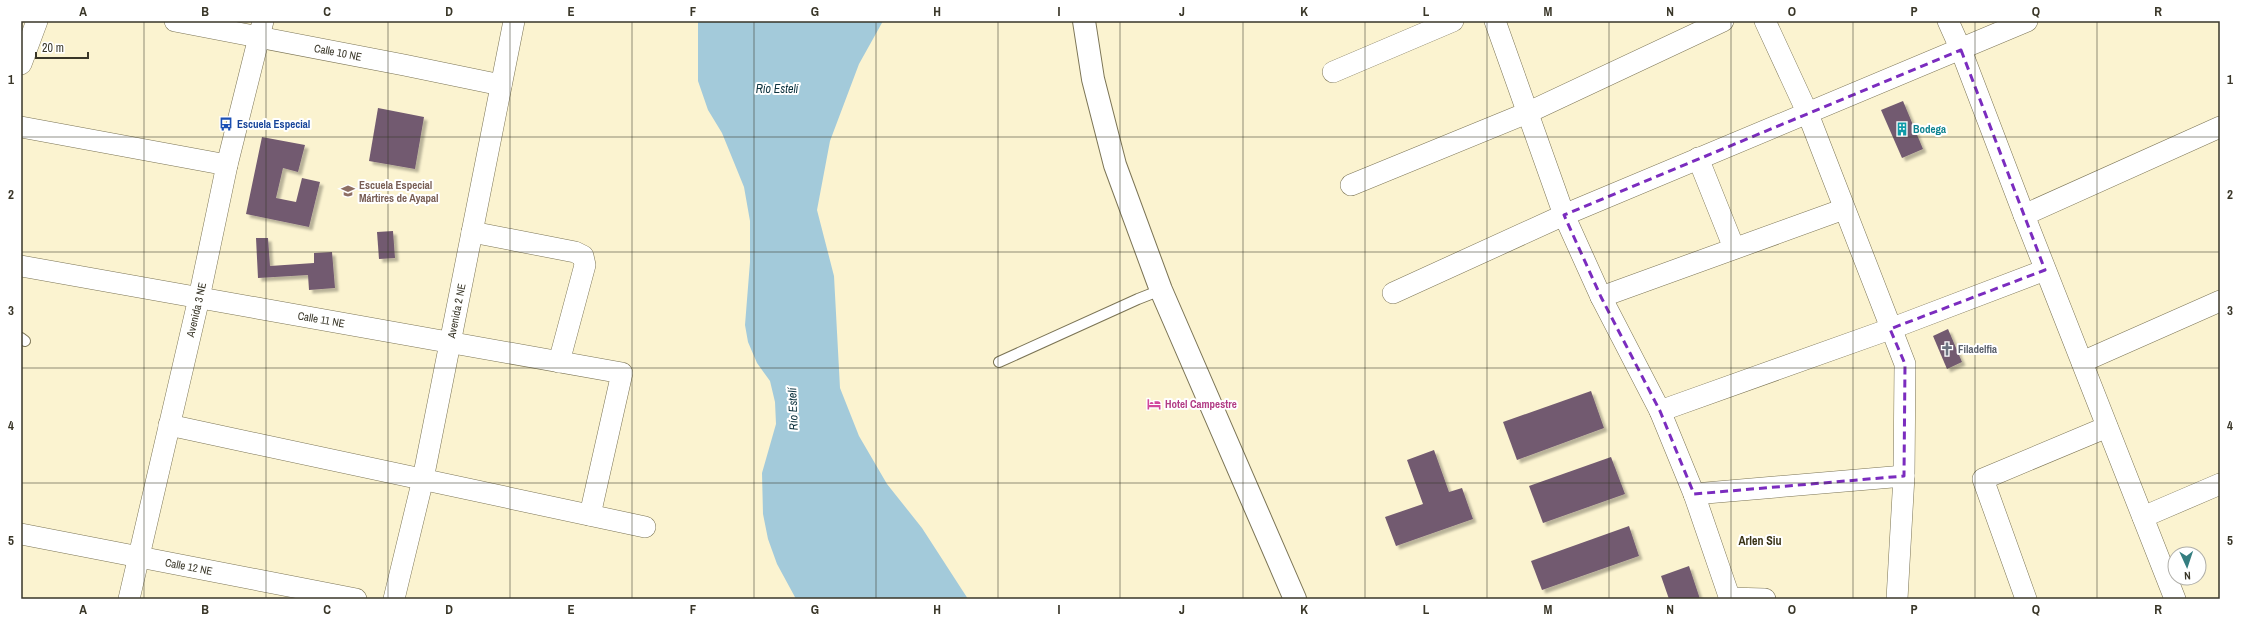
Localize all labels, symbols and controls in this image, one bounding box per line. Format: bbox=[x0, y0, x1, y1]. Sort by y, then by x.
text: A bbox=[79, 3, 87, 20]
text: B bbox=[201, 3, 209, 20]
text: C bbox=[323, 3, 331, 20]
text: D bbox=[445, 3, 453, 20]
text: E bbox=[567, 3, 575, 20]
text: F bbox=[690, 3, 697, 20]
text: G bbox=[811, 3, 819, 20]
text: H bbox=[933, 3, 941, 20]
text: I bbox=[1058, 3, 1061, 20]
text: J bbox=[1179, 3, 1185, 20]
text: K bbox=[1300, 3, 1308, 20]
text: L bbox=[1423, 3, 1430, 20]
text: M bbox=[1544, 3, 1553, 20]
text: N bbox=[1666, 3, 1674, 20]
text: O bbox=[1788, 3, 1796, 20]
text: P bbox=[1910, 3, 1918, 20]
text: Q bbox=[2032, 3, 2040, 20]
text: R bbox=[2154, 3, 2162, 20]
scale bar bbox=[36, 34, 88, 60]
text: 20 m bbox=[42, 40, 64, 56]
street label: Calle 10 NE bbox=[313, 41, 363, 64]
text: 1 bbox=[8, 71, 14, 88]
text: 1 bbox=[2227, 71, 2233, 88]
water label: Río Estelí bbox=[756, 81, 800, 97]
bus stop icon: Escuela Especial bbox=[218, 116, 234, 132]
place label: Escuela Especial bbox=[237, 117, 310, 131]
building icon: Bodega bbox=[1894, 121, 1910, 137]
place label: Bodega bbox=[1913, 122, 1946, 136]
place label: Escuela Especial Mártires de Ayapal bbox=[359, 178, 439, 205]
school or university icon: Escuela Especial Mártires de Ayapal bbox=[340, 183, 356, 199]
text: 2 bbox=[8, 186, 14, 203]
text: 2 bbox=[2227, 186, 2233, 203]
street label: Avenida 3 NE bbox=[183, 281, 209, 339]
street label: Avenida 2 NE bbox=[444, 282, 469, 340]
text: 3 bbox=[8, 302, 14, 319]
text: 3 bbox=[2227, 302, 2233, 319]
street label: Calle 11 NE bbox=[297, 308, 346, 331]
church icon: Filadelfia bbox=[1939, 341, 1955, 357]
place label: Filadelfia bbox=[1958, 342, 1997, 356]
water label: Río Estelí bbox=[784, 386, 802, 431]
hotel icon: Hotel Campestre bbox=[1146, 396, 1162, 412]
place label: Hotel Campestre bbox=[1165, 397, 1237, 411]
text: 4 bbox=[8, 417, 14, 434]
text: 4 bbox=[2227, 417, 2233, 434]
text: 5 bbox=[8, 532, 14, 549]
text: 5 bbox=[2227, 532, 2233, 549]
district label: Arlen Siu bbox=[1738, 533, 1782, 549]
north arrow bbox=[2167, 546, 2207, 586]
street label: Calle 12 NE bbox=[164, 555, 214, 578]
text: N bbox=[2184, 569, 2191, 583]
text: A bbox=[79, 601, 87, 618]
text: B bbox=[201, 601, 209, 618]
text: C bbox=[323, 601, 331, 618]
text: D bbox=[445, 601, 453, 618]
text: E bbox=[567, 601, 575, 618]
text: F bbox=[690, 601, 697, 618]
text: G bbox=[811, 601, 819, 618]
text: H bbox=[933, 601, 941, 618]
text: I bbox=[1058, 601, 1061, 618]
text: J bbox=[1179, 601, 1185, 618]
text: K bbox=[1300, 601, 1308, 618]
text: L bbox=[1423, 601, 1430, 618]
text: M bbox=[1544, 601, 1553, 618]
text: N bbox=[1666, 601, 1674, 618]
text: O bbox=[1788, 601, 1796, 618]
text: P bbox=[1910, 601, 1918, 618]
text: Q bbox=[2032, 601, 2040, 618]
text: R bbox=[2154, 601, 2162, 618]

